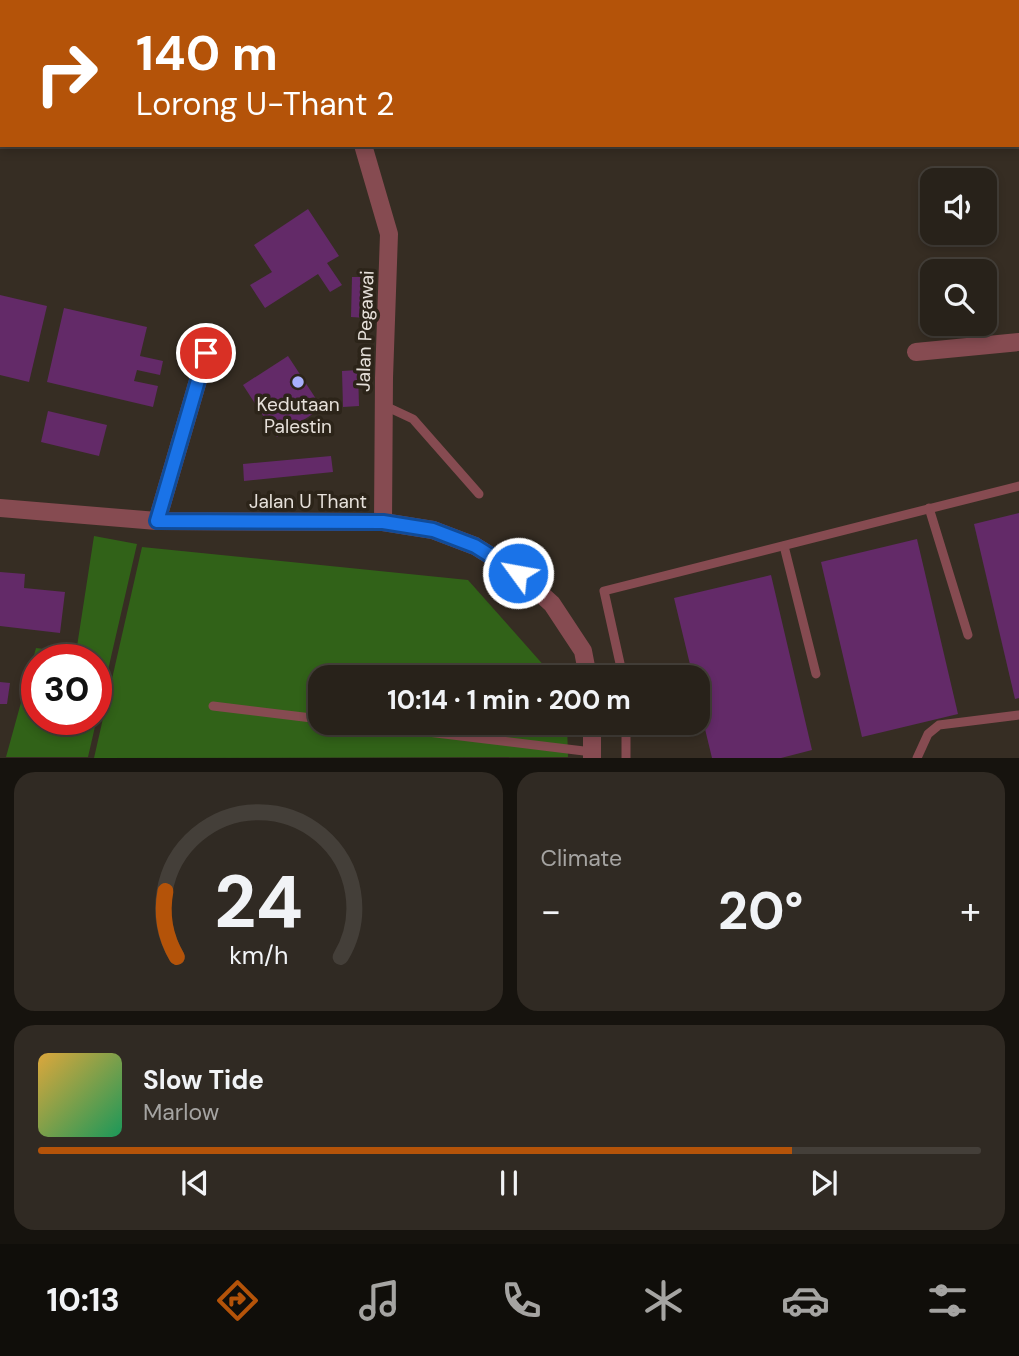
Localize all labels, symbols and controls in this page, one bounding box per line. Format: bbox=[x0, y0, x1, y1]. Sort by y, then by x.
text: 140 m bbox=[136, 21, 278, 85]
icon: right bbox=[21, 28, 112, 119]
text: Lorong U-Thant 2 bbox=[136, 83, 394, 125]
map controls bbox=[920, 168, 997, 336]
button: sound bbox=[920, 168, 997, 245]
button: search bbox=[920, 259, 997, 336]
street label: Jalan Pegawai bbox=[350, 270, 380, 392]
pin bbox=[176, 323, 236, 383]
icon: arrive bbox=[187, 334, 225, 372]
marker: Kedutaan Palestin bbox=[290, 374, 306, 390]
place label: Kedutaan Palestin bbox=[256, 392, 340, 439]
street label: Jalan U Thant bbox=[249, 489, 367, 514]
position arrow bbox=[481, 536, 555, 610]
speed limit sign: 30 bbox=[21, 644, 112, 735]
text: 10:14 · 1 min · 200 m bbox=[387, 683, 631, 717]
text: Climate bbox=[541, 843, 622, 873]
text: 24 bbox=[214, 856, 303, 951]
text: 20° bbox=[718, 877, 803, 945]
text: − bbox=[541, 886, 561, 936]
text: + bbox=[960, 886, 981, 936]
text: km/h bbox=[229, 939, 288, 972]
text: Slow Tide bbox=[143, 1063, 264, 1097]
text: Marlow bbox=[143, 1097, 219, 1127]
icon: previous bbox=[176, 1164, 214, 1202]
icon: pause bbox=[490, 1164, 528, 1202]
icon: next bbox=[805, 1164, 843, 1202]
icon: directions bbox=[213, 1276, 262, 1325]
icon: music bbox=[355, 1276, 404, 1325]
icon: phone bbox=[497, 1276, 546, 1325]
icon: climate bbox=[639, 1276, 688, 1325]
icon: car bbox=[781, 1276, 830, 1325]
icon: filters bbox=[923, 1276, 972, 1325]
text: 10:13 bbox=[47, 1279, 120, 1321]

